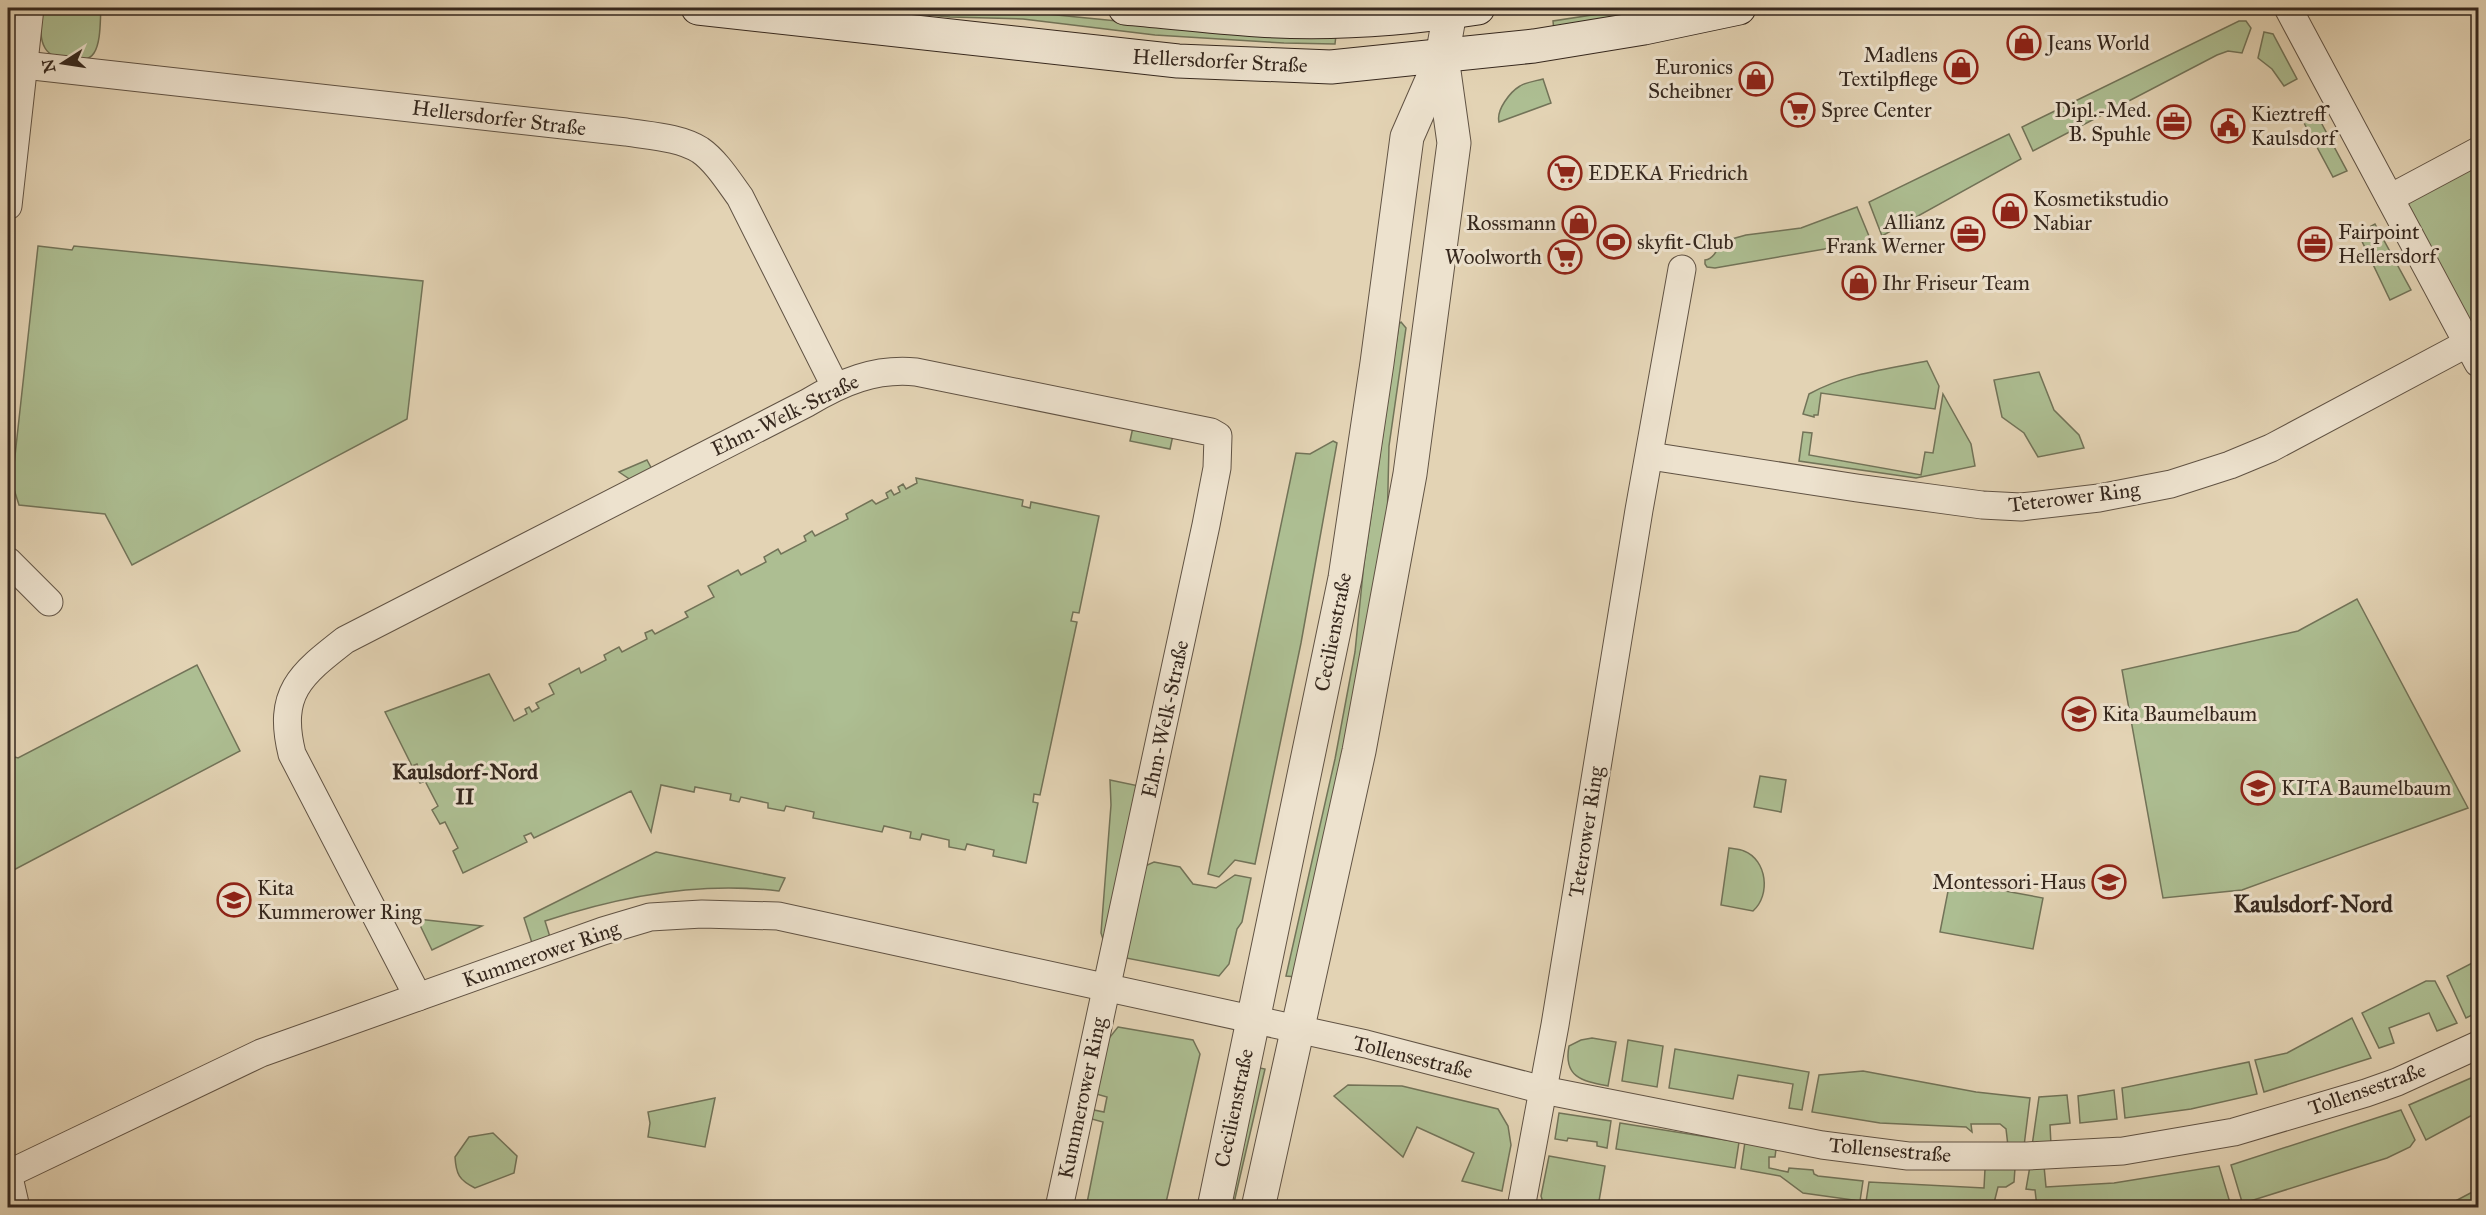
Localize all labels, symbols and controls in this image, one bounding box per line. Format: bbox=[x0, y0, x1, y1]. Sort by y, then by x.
shop icon: Jeans World bbox=[2006, 25, 2042, 61]
place label: Jeans World bbox=[2045, 30, 2150, 56]
north arrow bbox=[33, 33, 93, 93]
place label: Madlens Textilpflege bbox=[1839, 42, 1938, 92]
street label: Hellersdorfer Straße bbox=[1132, 43, 1308, 79]
shop icon: Madlens Textilpflege bbox=[1943, 49, 1979, 85]
place label: Euronics Scheibner bbox=[1648, 54, 1733, 104]
text: N bbox=[38, 57, 60, 75]
shop icon: Euronics Scheibner bbox=[1738, 61, 1774, 97]
supermarket icon: Spree Center bbox=[1780, 92, 1816, 128]
street label: Hellersdorfer Straße bbox=[410, 94, 588, 142]
place label: Spree Center bbox=[1821, 97, 1932, 123]
place label: Dipl.-Med. B. Spuhle bbox=[2055, 97, 2151, 147]
place label: Kieztreff Kaulsdorf bbox=[2251, 101, 2338, 151]
office icon: Dipl.-Med. B. Spuhle bbox=[2156, 104, 2192, 140]
public building icon: Kieztreff Kaulsdorf bbox=[2210, 108, 2246, 144]
supermarket icon: EDEKA Friedrich bbox=[1547, 155, 1583, 191]
place label: EDEKA Friedrich bbox=[1588, 160, 1748, 186]
place label: Kosmetikstudio Nabiar bbox=[2033, 186, 2169, 236]
shop icon: Kosmetikstudio Nabiar bbox=[1992, 193, 2028, 229]
shop icon: Rossmann bbox=[1561, 205, 1597, 241]
place label: Allianz Frank Werner bbox=[1826, 209, 1945, 259]
place label: Rossmann bbox=[1466, 210, 1556, 236]
office icon: Allianz Frank Werner bbox=[1950, 216, 1986, 252]
place label: Fairpoint Hellersdorf bbox=[2338, 219, 2439, 269]
sports icon: skyfit-Club bbox=[1596, 224, 1632, 260]
office icon: Fairpoint Hellersdorf bbox=[2297, 226, 2333, 262]
place label: skyfit-Club bbox=[1637, 229, 1734, 255]
supermarket icon: Woolworth bbox=[1547, 239, 1583, 275]
place label: Woolworth bbox=[1445, 244, 1542, 270]
shop icon: Ihr Friseur Team bbox=[1841, 265, 1877, 301]
place label: Ihr Friseur Team bbox=[1882, 270, 2030, 296]
street label: Ehm-Welk-Straße bbox=[707, 368, 863, 462]
street label: Teterower Ring bbox=[2007, 476, 2142, 518]
street label: Cecilienstraße bbox=[1309, 570, 1357, 694]
street label: Ehm-Welk-Straße bbox=[1136, 637, 1194, 800]
school or university icon: Kita Baumelbaum bbox=[2061, 696, 2097, 732]
place label: Kita Baumelbaum bbox=[2102, 701, 2258, 727]
district label: Kaulsdorf-Nord II bbox=[392, 758, 539, 810]
street label: Teterower Ring bbox=[1563, 764, 1609, 899]
school or university icon: KITA Baumelbaum bbox=[2240, 770, 2276, 806]
place label: KITA Baumelbaum bbox=[2281, 775, 2452, 801]
school or university icon: Montessori-Haus bbox=[2091, 864, 2127, 900]
place label: Montessori-Haus bbox=[1932, 869, 2086, 895]
place label: Kita Kummerower Ring bbox=[257, 875, 422, 925]
school or university icon: Kita Kummerower Ring bbox=[216, 882, 252, 918]
district label: Kaulsdorf-Nord bbox=[2233, 889, 2394, 919]
street label: Kummerower Ring bbox=[459, 915, 623, 993]
street label: Kummerower Ring bbox=[1052, 1015, 1112, 1181]
street label: Tollensestraße bbox=[1350, 1030, 1476, 1084]
street label: Cecilienstraße bbox=[1209, 1046, 1259, 1170]
street label: Tollensestraße bbox=[2305, 1057, 2429, 1121]
street label: Tollensestraße bbox=[1828, 1132, 1952, 1168]

